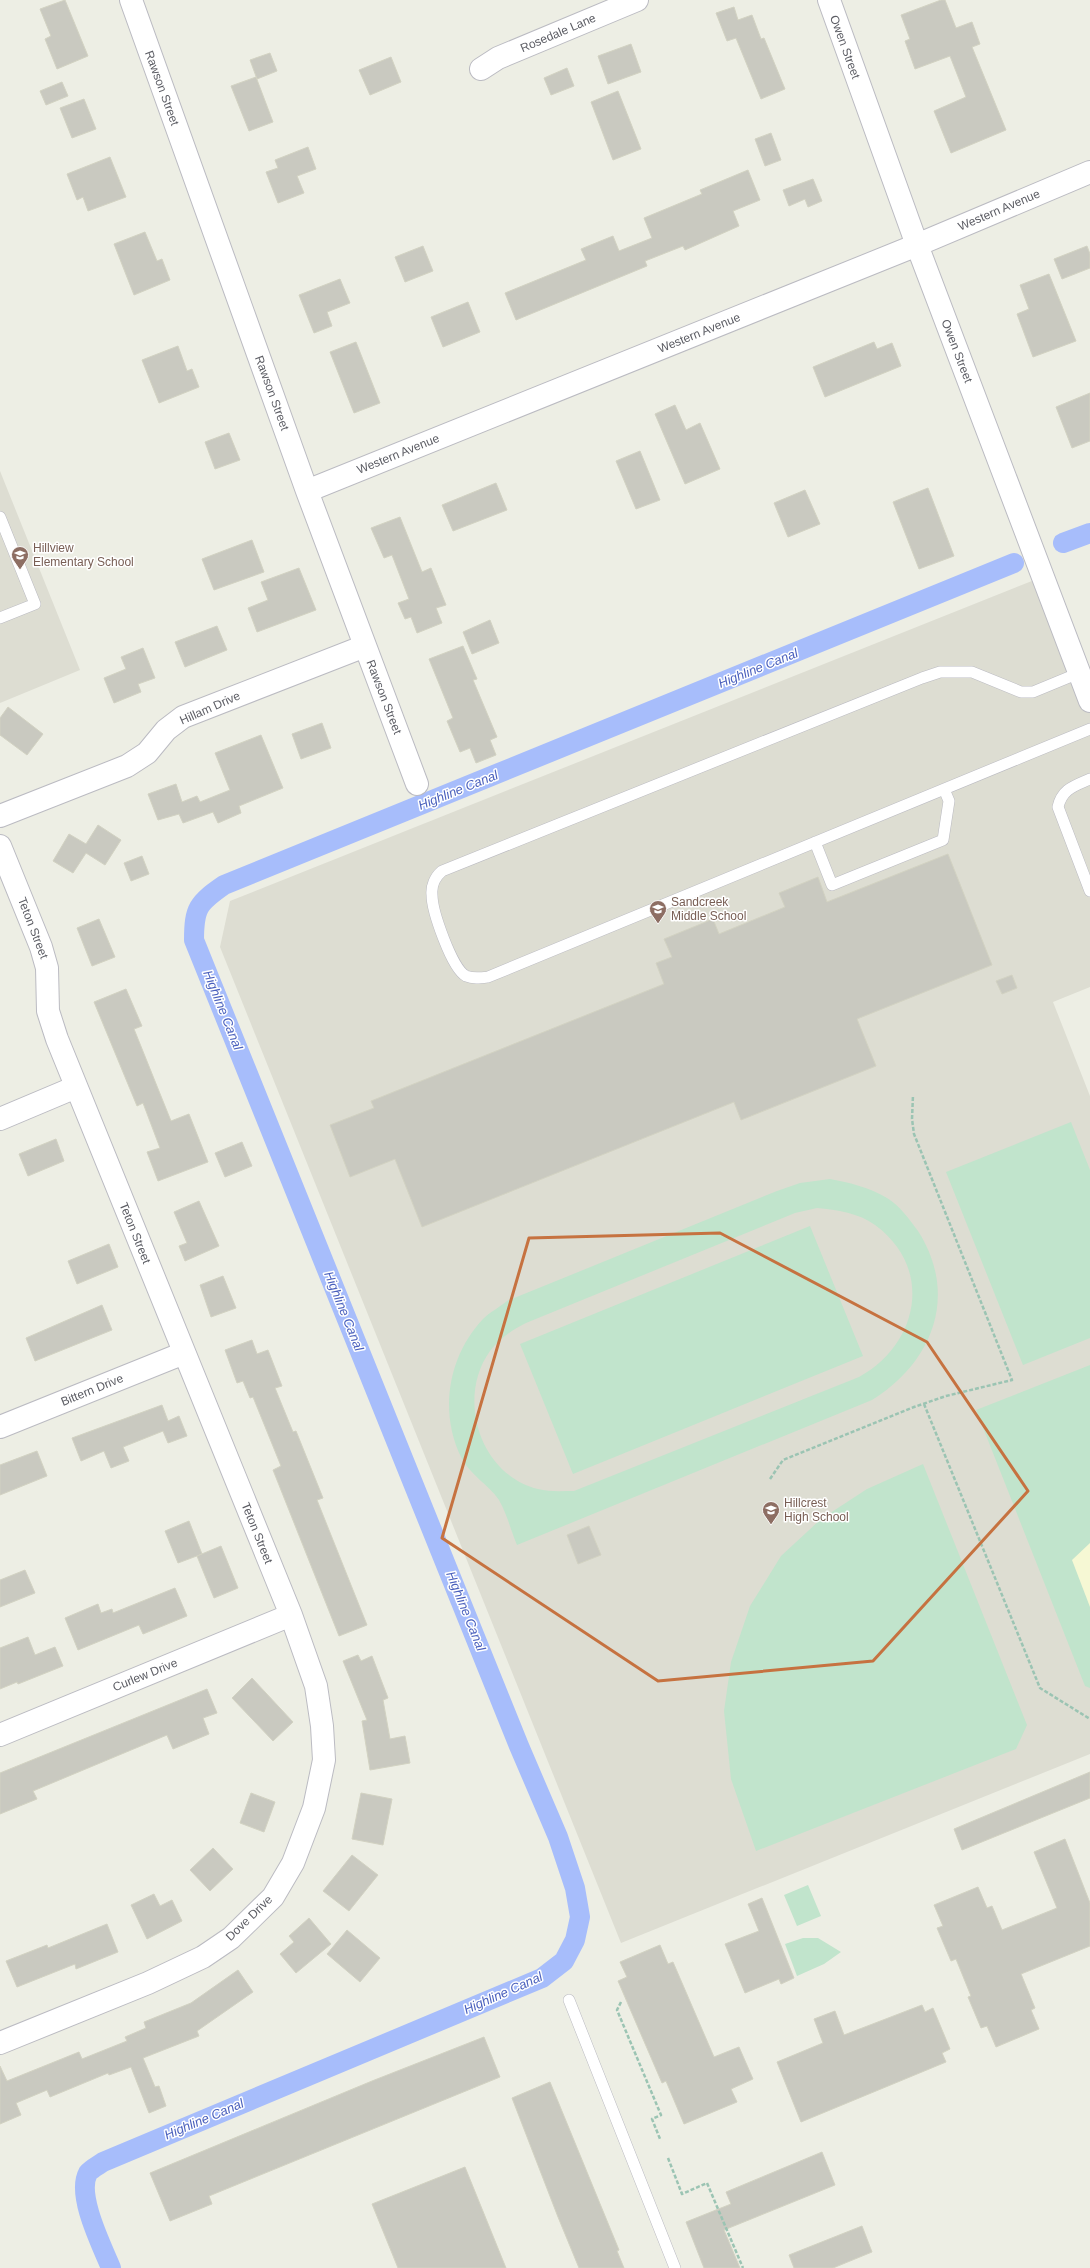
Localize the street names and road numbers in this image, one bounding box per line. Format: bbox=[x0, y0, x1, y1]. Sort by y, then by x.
street label: Rosedale Lane bbox=[518, 11, 598, 55]
street label: Owen Street bbox=[827, 13, 863, 81]
street label: Rawson Street bbox=[142, 49, 182, 128]
street label: Western Avenue bbox=[956, 186, 1042, 234]
street label: Western Avenue bbox=[656, 310, 743, 356]
street label: Owen Street bbox=[939, 317, 976, 385]
street label: Rawson Street bbox=[252, 354, 292, 433]
street label: Western Avenue bbox=[355, 431, 442, 477]
street label: Rawson Street bbox=[363, 658, 405, 737]
street label: Hillam Drive bbox=[178, 688, 243, 728]
street label: Teton Street bbox=[15, 895, 51, 961]
street label: Teton Street bbox=[116, 1200, 154, 1266]
street label: Bittern Drive bbox=[59, 1371, 126, 1409]
street label: Teton Street bbox=[238, 1500, 276, 1566]
street label: Curlew Drive bbox=[111, 1656, 180, 1694]
street label: Dove Drive bbox=[223, 1892, 275, 1944]

